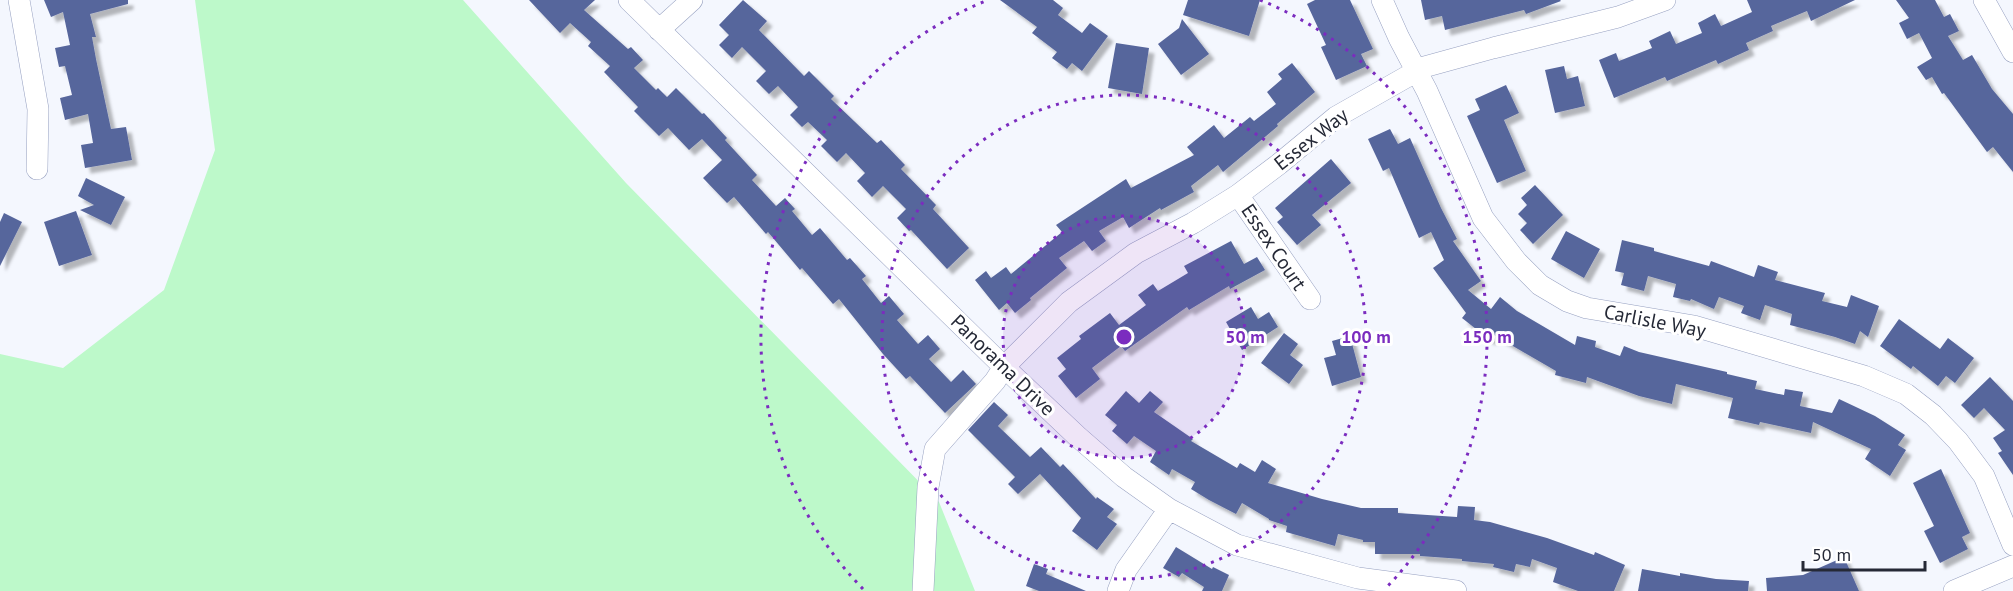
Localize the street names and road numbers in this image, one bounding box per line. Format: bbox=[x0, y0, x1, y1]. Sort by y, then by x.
street label: Essex Way bbox=[1269, 102, 1354, 176]
street label: Essex Court bbox=[1236, 199, 1312, 295]
street label: Carlisle Way bbox=[1602, 298, 1709, 344]
street label: Panorama Drive bbox=[945, 309, 1061, 421]

